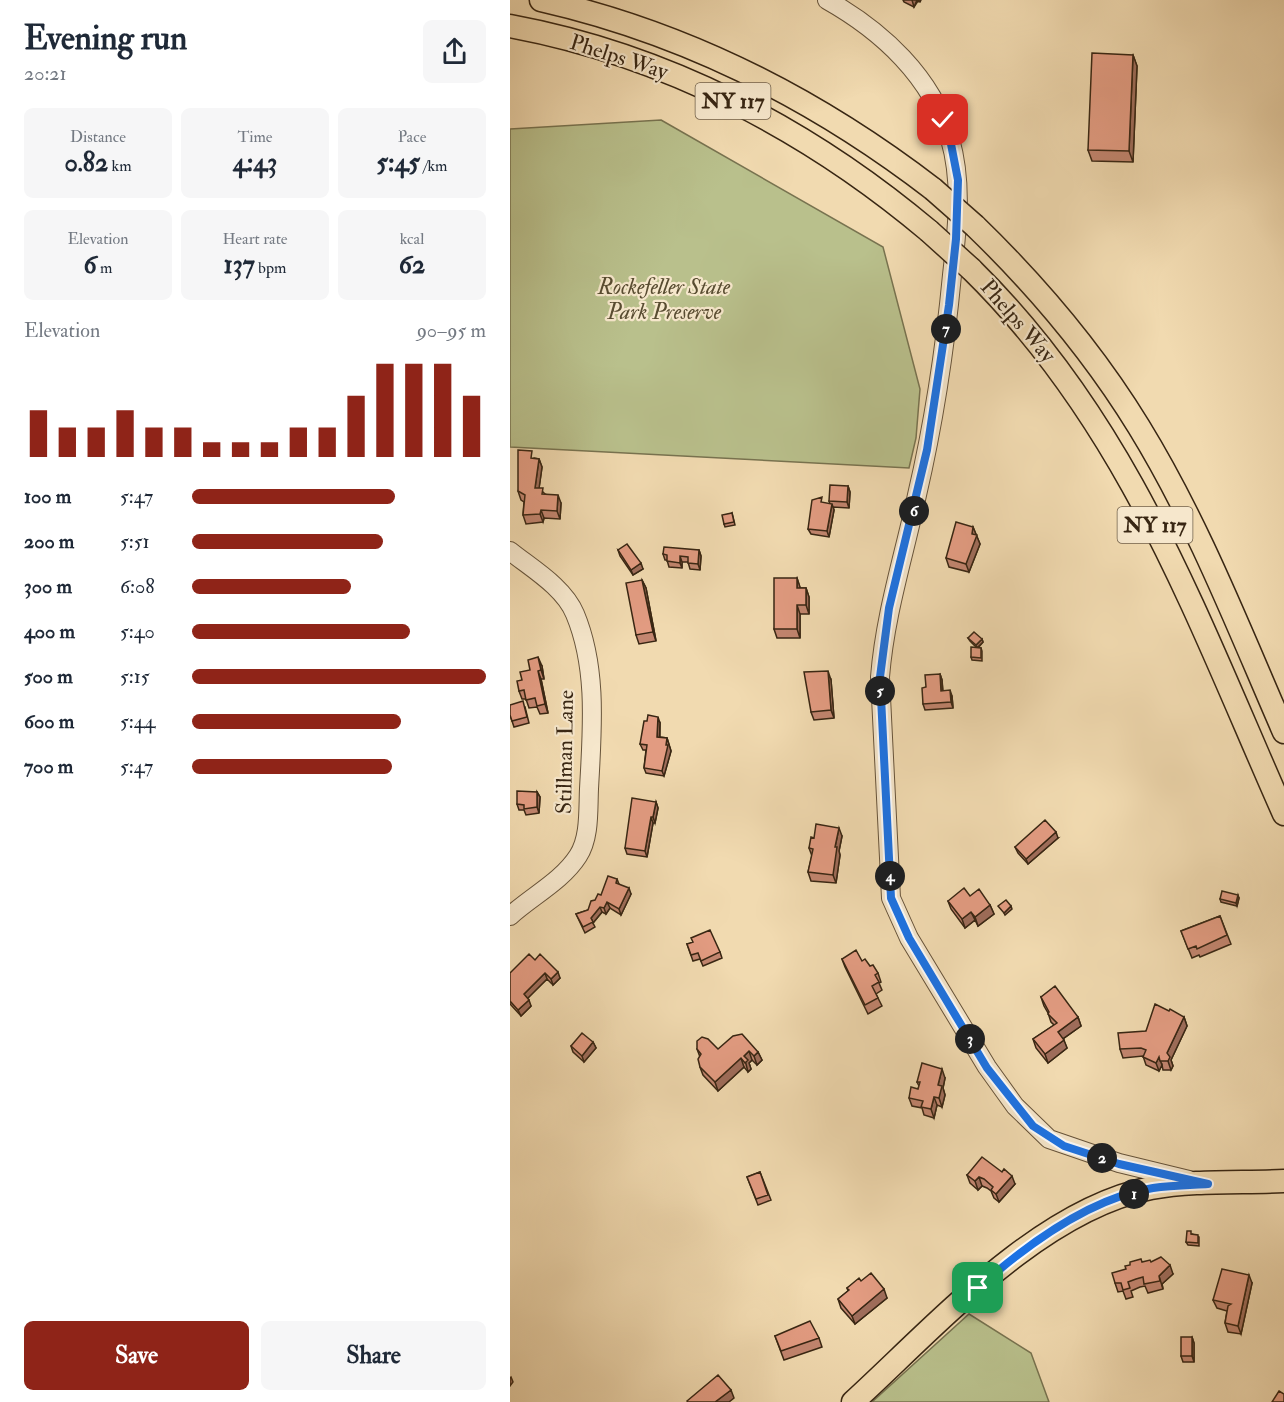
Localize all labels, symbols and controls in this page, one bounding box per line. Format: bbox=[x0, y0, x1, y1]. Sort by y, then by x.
text: Evening run bbox=[24, 18, 187, 59]
button: share bbox=[423, 20, 486, 83]
street label: Phelps Way bbox=[566, 28, 672, 87]
text: 20:21 bbox=[24, 61, 67, 86]
road number: NY 117 bbox=[696, 83, 770, 119]
pin bbox=[917, 94, 968, 145]
icon: check bbox=[926, 103, 959, 136]
text: Distance bbox=[70, 127, 126, 147]
text: Time bbox=[238, 127, 272, 147]
text: Pace bbox=[398, 127, 426, 147]
text: 0.82 bbox=[64, 147, 108, 179]
text: 4:43 bbox=[233, 147, 277, 179]
text: 5:45 bbox=[377, 147, 420, 179]
text: km bbox=[108, 156, 132, 176]
text: /km bbox=[420, 156, 447, 176]
text: Elevation bbox=[68, 229, 128, 249]
text: Heart rate bbox=[222, 229, 288, 249]
text: kcal bbox=[400, 229, 424, 249]
text: 6 bbox=[84, 249, 97, 281]
text: 137 bbox=[224, 249, 255, 281]
text: 62 bbox=[399, 249, 425, 281]
text: m bbox=[97, 258, 112, 278]
text: bpm bbox=[255, 258, 286, 278]
park label: Rockefeller State Park Preserve bbox=[597, 273, 731, 326]
street label: Phelps Way bbox=[973, 274, 1062, 369]
pin: 7 bbox=[931, 314, 961, 344]
text: Elevation bbox=[24, 318, 100, 343]
text: 90–95 m bbox=[417, 318, 486, 343]
text: 7 bbox=[942, 319, 950, 339]
text: 100 m bbox=[24, 484, 71, 509]
text: 5:47 bbox=[120, 484, 153, 509]
pin: 6 bbox=[899, 496, 929, 526]
text: 6 bbox=[910, 501, 918, 521]
road number: NY 117 bbox=[1118, 507, 1192, 543]
text: 200 m bbox=[24, 529, 74, 554]
text: 5:51 bbox=[120, 529, 150, 554]
text: 300 m bbox=[24, 574, 72, 599]
text: 6:08 bbox=[120, 574, 155, 599]
text: 400 m bbox=[24, 619, 75, 644]
text: 5:40 bbox=[120, 619, 155, 644]
text: 500 m bbox=[24, 664, 73, 689]
text: 5:15 bbox=[120, 664, 150, 689]
pin: 5 bbox=[865, 676, 895, 706]
text: 5 bbox=[876, 681, 884, 701]
street label: Stillman Lane bbox=[550, 690, 580, 814]
text: 600 m bbox=[24, 709, 74, 734]
text: 5:44 bbox=[120, 709, 155, 734]
text: 700 m bbox=[24, 754, 73, 779]
text: 5:47 bbox=[120, 754, 153, 779]
pin: 4 bbox=[875, 861, 905, 891]
text: 4 bbox=[886, 866, 894, 886]
pin: 3 bbox=[955, 1024, 985, 1054]
text: 3 bbox=[967, 1029, 973, 1049]
pin: 2 bbox=[1087, 1143, 1117, 1173]
text: 2 bbox=[1098, 1148, 1106, 1168]
pin: 1 bbox=[1119, 1179, 1149, 1209]
text: 1 bbox=[1131, 1184, 1137, 1204]
pin bbox=[952, 1262, 1003, 1313]
icon: arrive bbox=[961, 1271, 994, 1304]
button: Save bbox=[24, 1321, 249, 1390]
button: Share bbox=[261, 1321, 486, 1390]

